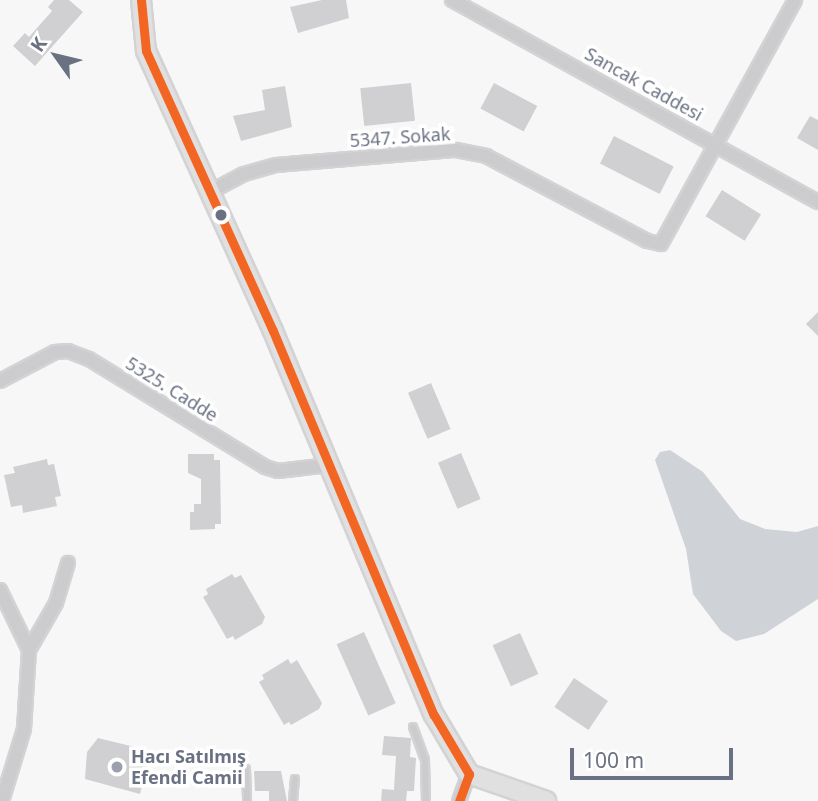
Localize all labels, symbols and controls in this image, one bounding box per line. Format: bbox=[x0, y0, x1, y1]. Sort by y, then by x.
north arrow bbox=[21, 21, 91, 91]
text: K bbox=[24, 32, 53, 57]
street label: Sancak Caddesi bbox=[581, 43, 707, 125]
street label: 5347. Sokak bbox=[349, 123, 451, 151]
unlabelled marker bbox=[214, 208, 228, 222]
street label: 5325. Cadde bbox=[122, 352, 222, 426]
scale bar bbox=[573, 734, 736, 778]
place label: Hacı Satılmış Efendi Camii bbox=[131, 746, 246, 788]
text: 100 m bbox=[583, 746, 644, 774]
marker: Hacı Satılmış Efendi Camii bbox=[109, 759, 125, 775]

